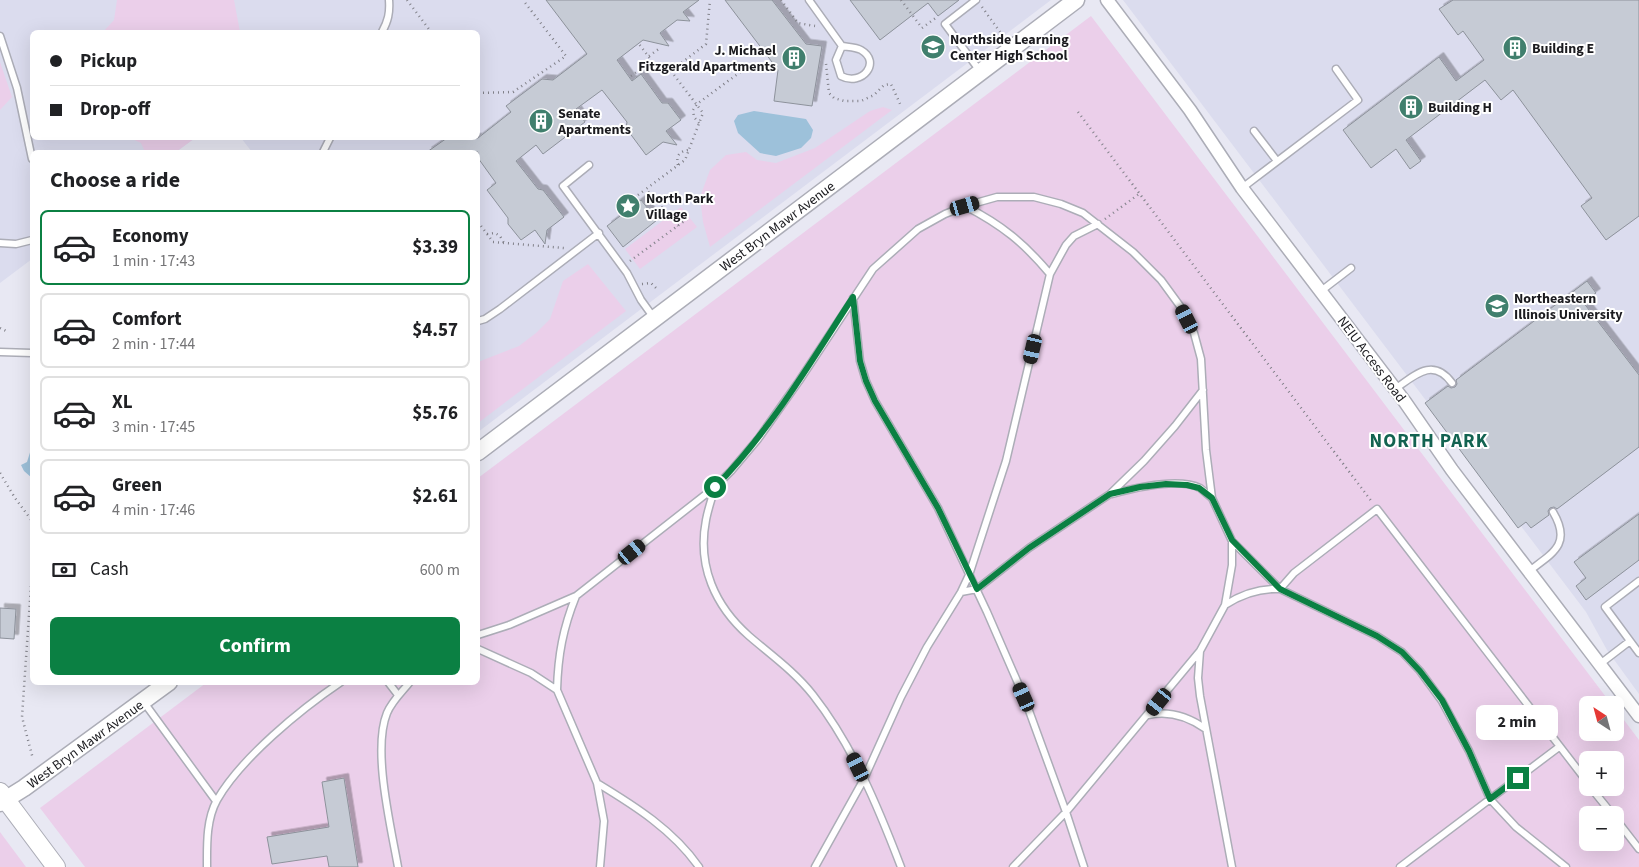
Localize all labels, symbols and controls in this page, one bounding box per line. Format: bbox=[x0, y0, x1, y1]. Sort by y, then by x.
place label: Northside Learning Center High School bbox=[950, 30, 1069, 66]
school or university icon: Northside Learning Center High School bbox=[920, 34, 946, 60]
building icon: Building E bbox=[1502, 35, 1528, 61]
place label: Building E bbox=[1532, 39, 1594, 59]
place label: J. Michael Fitzgerald Apartments bbox=[638, 41, 776, 77]
building icon: J. Michael Fitzgerald Apartments bbox=[781, 45, 807, 71]
text: Pickup bbox=[80, 48, 137, 75]
building icon: Building H bbox=[1398, 94, 1424, 120]
text: Drop-off bbox=[80, 96, 150, 123]
place label: Building H bbox=[1428, 98, 1492, 118]
place label: Senate Apartments bbox=[557, 104, 631, 140]
building icon: Senate Apartments bbox=[528, 108, 554, 134]
text: Choose a ride bbox=[50, 164, 180, 196]
street label: West Bryn Mawr Avenue bbox=[716, 177, 839, 277]
place label: North Park Village bbox=[645, 189, 714, 225]
place icon: North Park Village bbox=[615, 193, 641, 219]
car bbox=[948, 195, 981, 217]
text: Economy bbox=[112, 223, 189, 250]
icon: car bbox=[52, 225, 97, 270]
text: $3.39 bbox=[412, 234, 458, 261]
text: 1 min · 17:43 bbox=[112, 250, 195, 272]
place label: Northeastern Illinois University bbox=[1514, 289, 1623, 325]
school or university icon: Northeastern Illinois University bbox=[1484, 293, 1510, 319]
car bbox=[1173, 302, 1200, 336]
text: Comfort bbox=[112, 306, 182, 333]
icon: car bbox=[52, 308, 97, 353]
street label: NEIU Access Road bbox=[1332, 312, 1410, 407]
text: $4.57 bbox=[412, 317, 458, 344]
text: 2 min · 17:44 bbox=[112, 333, 195, 355]
car bbox=[1022, 333, 1043, 365]
text: XL bbox=[112, 389, 133, 416]
icon: car bbox=[52, 391, 97, 436]
text: $5.76 bbox=[412, 400, 458, 427]
text: 3 min · 17:45 bbox=[112, 416, 195, 438]
district label: NORTH PARK bbox=[1370, 428, 1488, 455]
text: Green bbox=[112, 472, 162, 499]
icon: car bbox=[52, 474, 97, 519]
route start bbox=[704, 476, 726, 498]
text: $2.61 bbox=[412, 483, 458, 510]
text: 4 min · 17:46 bbox=[112, 499, 195, 521]
car bbox=[615, 537, 648, 567]
icon: cash bbox=[50, 556, 78, 584]
text: Cash bbox=[90, 556, 129, 583]
text: 600 m bbox=[420, 559, 460, 581]
button: Confirm bbox=[50, 617, 460, 675]
car bbox=[1011, 680, 1036, 714]
car bbox=[1143, 686, 1174, 718]
street label: West Bryn Mawr Avenue bbox=[23, 696, 148, 794]
north arrow bbox=[1579, 696, 1624, 741]
map controls bbox=[1579, 696, 1624, 851]
callout: 2 min bbox=[1477, 706, 1559, 740]
text: 2 min bbox=[1498, 711, 1536, 733]
car bbox=[844, 750, 871, 784]
button: + bbox=[1579, 751, 1624, 796]
route end bbox=[1507, 767, 1529, 789]
button: − bbox=[1579, 806, 1624, 851]

